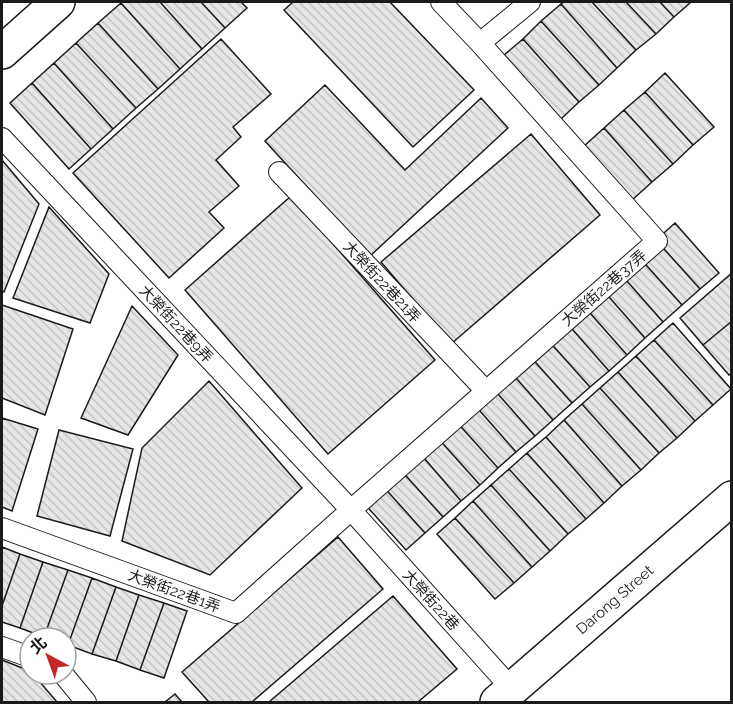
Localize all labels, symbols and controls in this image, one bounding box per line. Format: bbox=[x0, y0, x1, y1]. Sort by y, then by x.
street label: 大榮街22巷21弄 bbox=[340, 238, 424, 326]
street label: 大榮街22巷37弄 bbox=[558, 246, 650, 330]
street label: 大榮街22巷9弄 bbox=[136, 282, 216, 366]
street label: Darong Street bbox=[573, 561, 657, 638]
street label: 大榮街22巷1弄 bbox=[125, 566, 223, 616]
street label: 大榮街22巷 bbox=[399, 566, 463, 634]
north arrow bbox=[18, 626, 78, 686]
text: 北 bbox=[26, 633, 51, 657]

